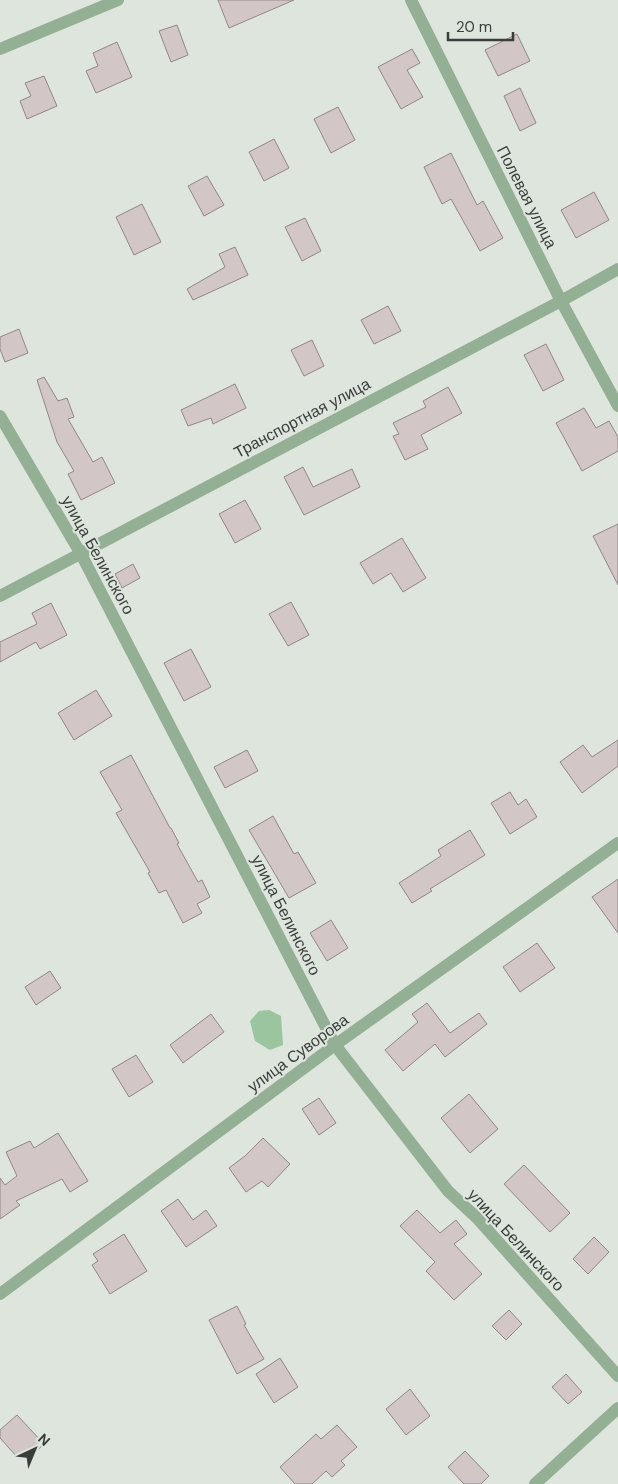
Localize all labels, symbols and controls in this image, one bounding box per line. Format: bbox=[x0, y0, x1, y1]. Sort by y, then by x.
scale bar bbox=[448, 10, 513, 42]
text: 20 m bbox=[456, 17, 492, 37]
street label: Полевая улица bbox=[492, 142, 562, 252]
street label: Транспортная улица bbox=[230, 373, 374, 463]
street label: улица Белинского bbox=[57, 492, 139, 618]
street label: улица Белинского bbox=[247, 851, 326, 979]
street label: улица Суворова bbox=[243, 1009, 353, 1097]
street label: улица Белинского bbox=[463, 1184, 569, 1296]
north arrow bbox=[10, 1424, 60, 1474]
text: N bbox=[34, 1430, 54, 1450]

